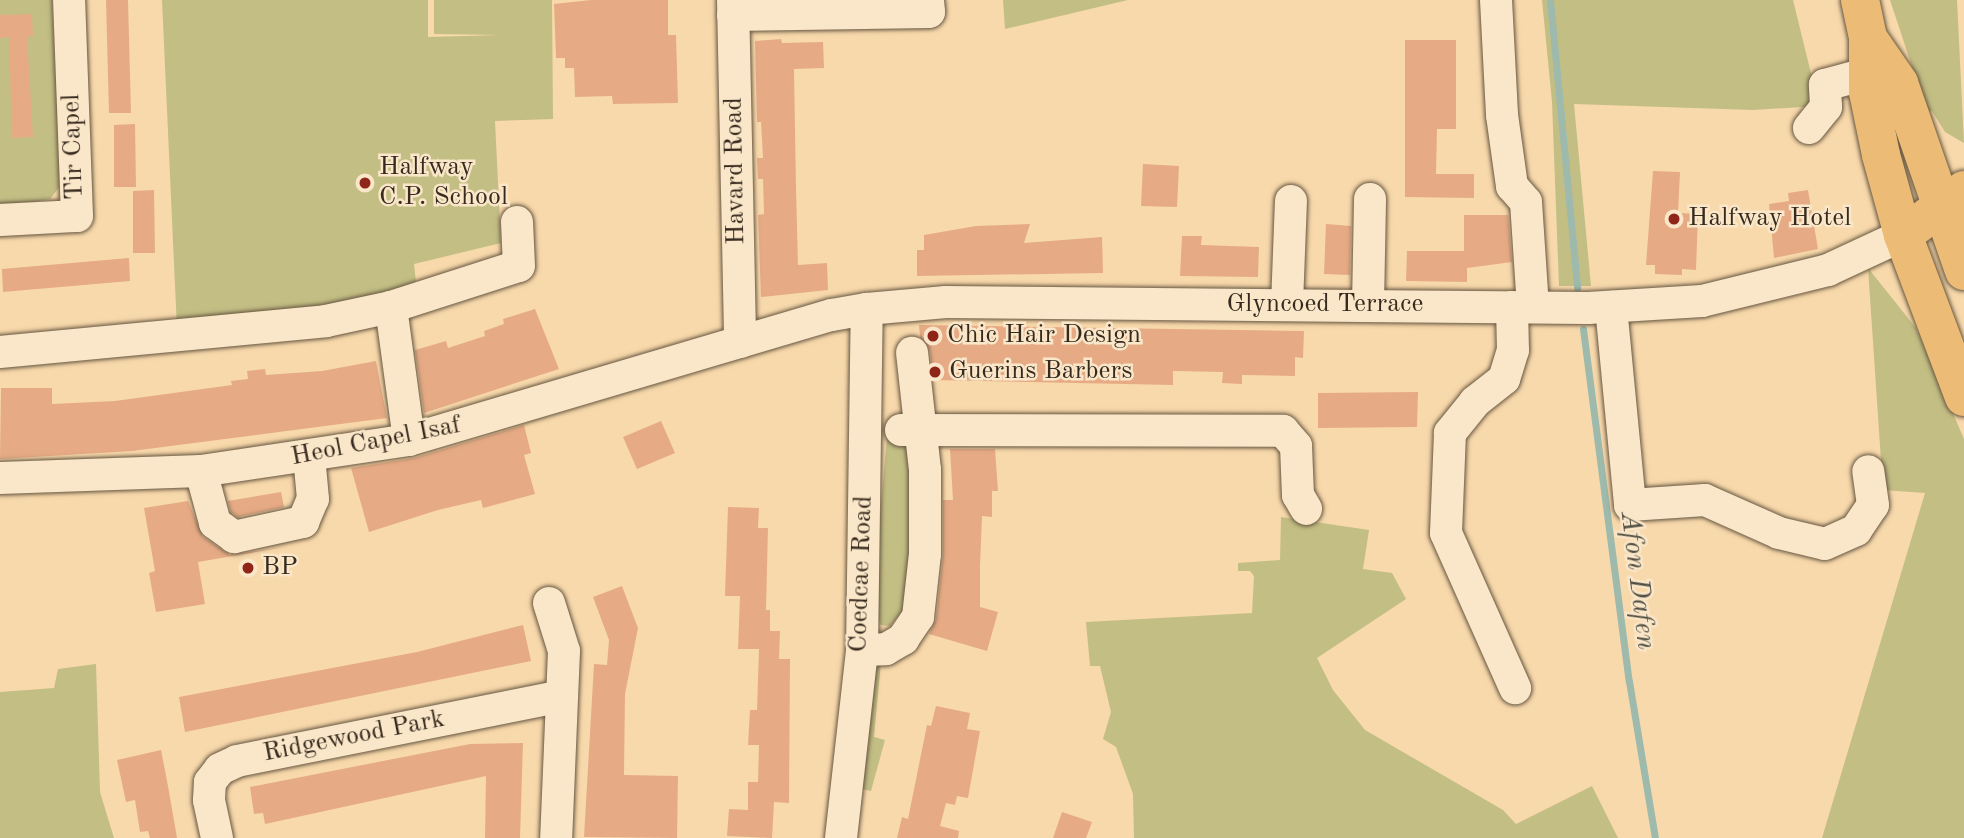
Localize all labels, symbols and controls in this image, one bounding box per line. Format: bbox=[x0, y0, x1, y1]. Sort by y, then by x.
street label: Tir Capel bbox=[57, 93, 91, 201]
street label: Havard Road bbox=[719, 97, 753, 245]
place label: Halfway C.P. School bbox=[379, 152, 508, 214]
marker: Halfway C.P. School bbox=[357, 175, 373, 191]
place label: Halfway Hotel bbox=[1688, 203, 1851, 235]
marker: Halfway Hotel bbox=[1666, 211, 1682, 227]
street label: Glyncoed Terrace bbox=[1227, 289, 1423, 321]
place label: Chic Hair Design bbox=[947, 320, 1141, 352]
marker: Chic Hair Design bbox=[925, 328, 941, 344]
place label: Guerins Barbers bbox=[949, 356, 1133, 388]
marker: Guerins Barbers bbox=[927, 364, 943, 380]
street label: Heol Capel Isaf bbox=[288, 410, 464, 474]
street label: Coedcae Road bbox=[844, 495, 880, 653]
water label: Afon Dafen bbox=[1612, 510, 1662, 652]
place label: BP bbox=[262, 552, 298, 584]
marker: BP bbox=[240, 560, 256, 576]
street label: Ridgewood Park bbox=[261, 704, 447, 770]

